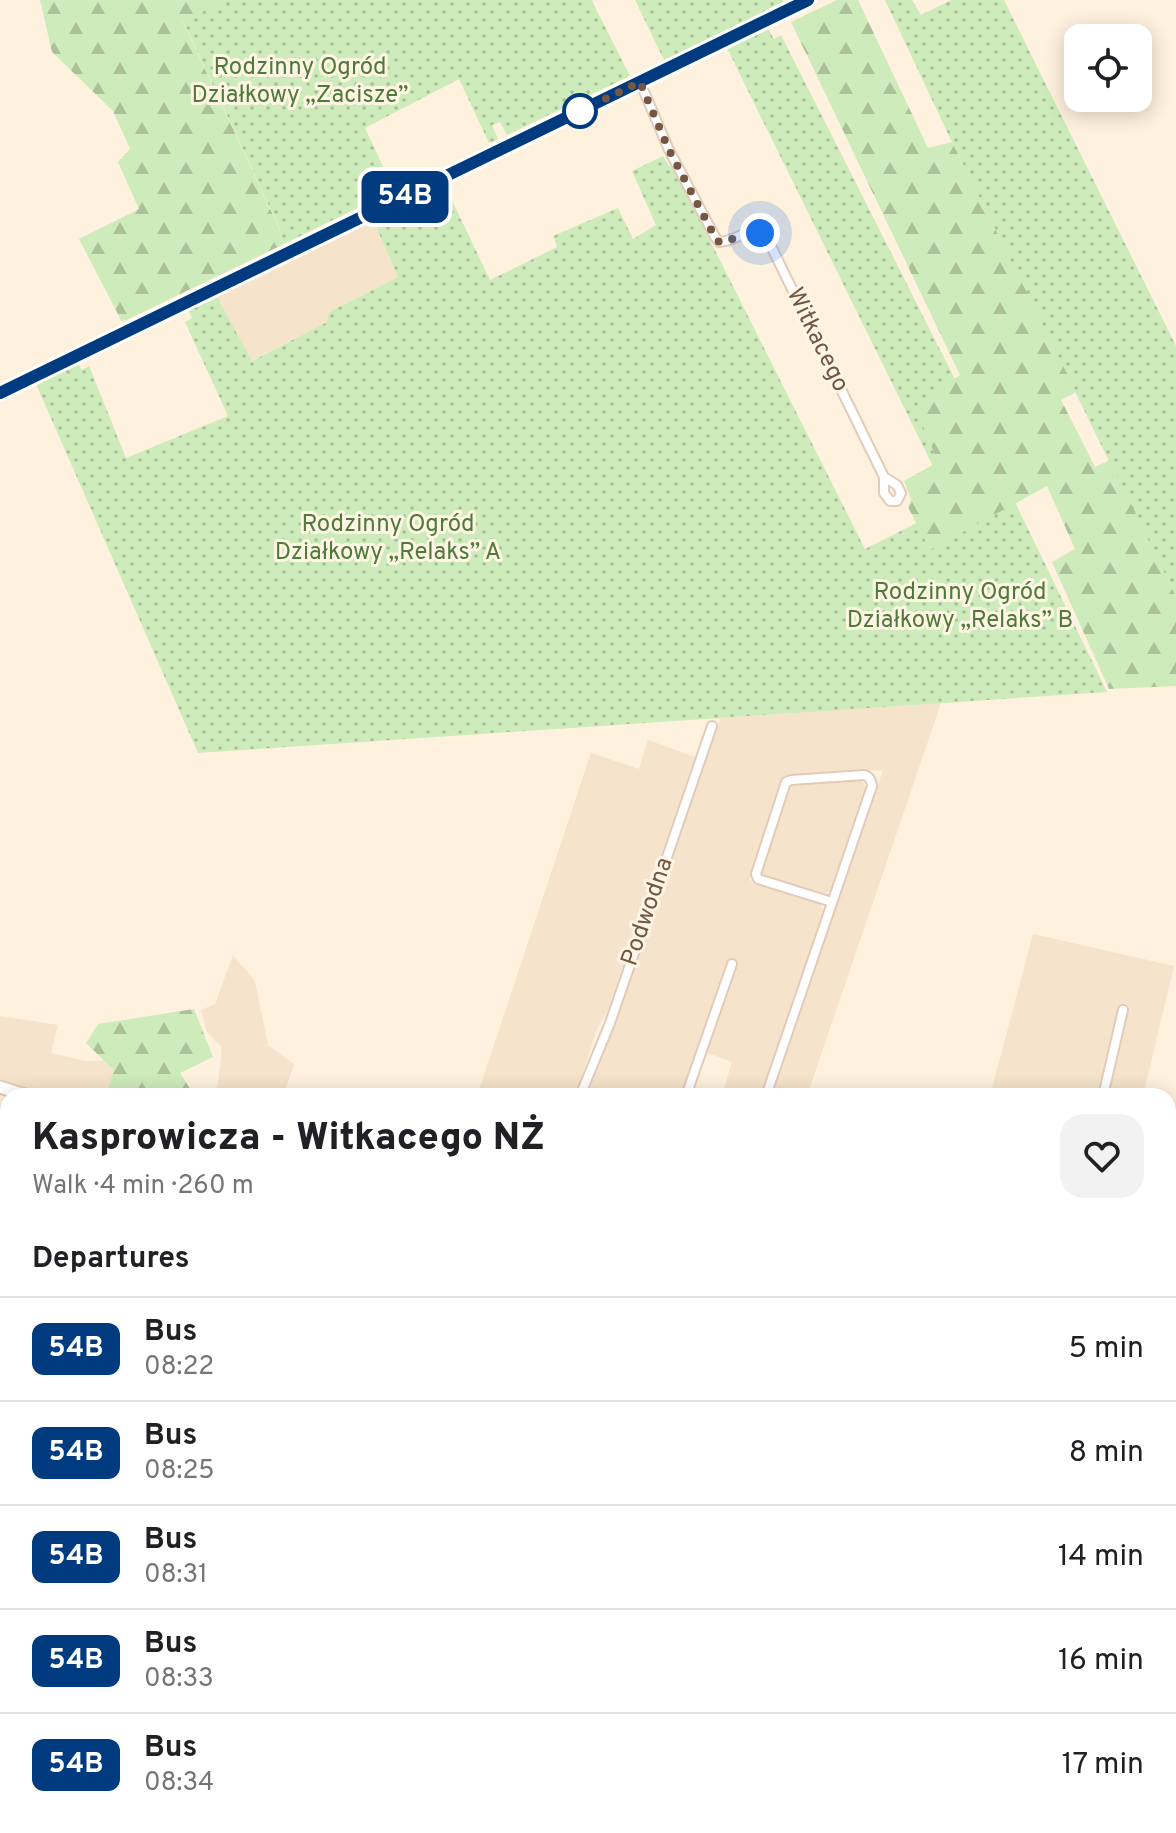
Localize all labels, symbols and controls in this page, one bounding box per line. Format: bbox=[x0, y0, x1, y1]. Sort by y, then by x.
map controls bbox=[1064, 24, 1152, 112]
button: locate bbox=[1064, 24, 1152, 112]
park label: Rodzinny Ogród Działkowy „Zacisze” bbox=[192, 53, 408, 111]
unlabelled marker bbox=[563, 94, 597, 128]
line badge: 54B bbox=[359, 171, 451, 223]
text: 54B bbox=[378, 179, 432, 215]
your location bbox=[740, 213, 780, 253]
street label: Witkacego bbox=[779, 283, 855, 397]
park label: Rodzinny Ogród Działkowy „Relaks” A bbox=[275, 510, 501, 568]
park label: Rodzinny Ogród Działkowy „Relaks” B bbox=[847, 578, 1073, 636]
street label: Podwodna bbox=[615, 854, 681, 970]
button: heart bbox=[1060, 1114, 1144, 1198]
text: Kasprowicza - Witkacego NŻ bbox=[32, 1115, 545, 1164]
text: Walk · 4 min · 260 m bbox=[32, 1170, 254, 1203]
text: Departures bbox=[32, 1241, 190, 1278]
text: Bus bbox=[144, 1314, 197, 1351]
text: 54B bbox=[49, 1331, 103, 1367]
text: 5 min bbox=[1068, 1331, 1144, 1368]
text: 08:22 bbox=[144, 1351, 214, 1384]
text: Bus bbox=[144, 1418, 197, 1455]
text: 54B bbox=[49, 1435, 103, 1471]
text: 8 min bbox=[1069, 1435, 1144, 1472]
text: 08:25 bbox=[144, 1455, 215, 1488]
text: Bus bbox=[144, 1522, 197, 1559]
text: 54B bbox=[49, 1539, 103, 1575]
text: 14 min bbox=[1058, 1539, 1144, 1576]
text: 08:31 bbox=[144, 1559, 208, 1592]
text: Bus bbox=[144, 1626, 197, 1663]
text: 54B bbox=[49, 1643, 103, 1679]
text: 16 min bbox=[1058, 1643, 1144, 1680]
text: 08:33 bbox=[144, 1663, 214, 1696]
text: Bus bbox=[144, 1730, 197, 1767]
text: 54B bbox=[49, 1747, 103, 1783]
text: 17 min bbox=[1061, 1747, 1144, 1784]
text: 08:34 bbox=[144, 1767, 214, 1800]

